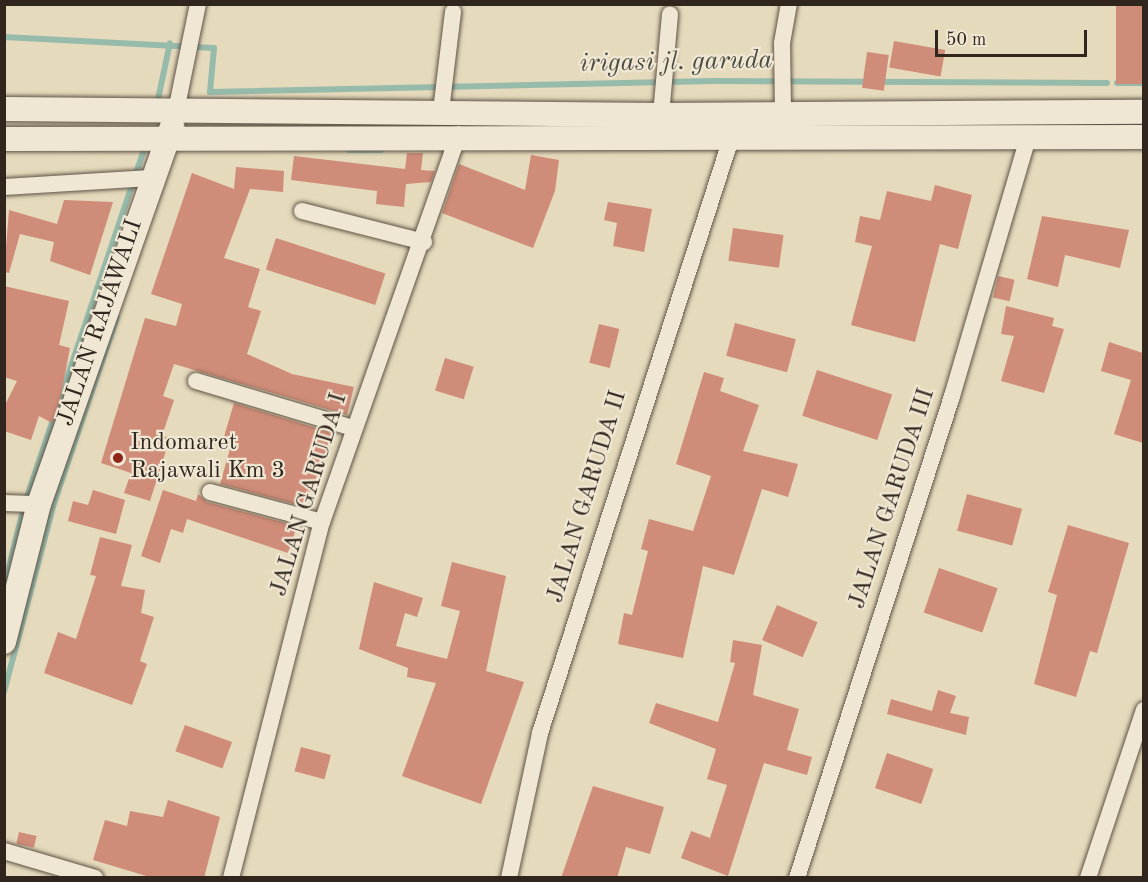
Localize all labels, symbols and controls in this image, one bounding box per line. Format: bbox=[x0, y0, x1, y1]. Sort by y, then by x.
scale bar bbox=[938, 18, 1090, 56]
text: 50 m bbox=[946, 31, 986, 49]
water label: irigasi jl. garuda bbox=[579, 46, 773, 80]
street label: JALAN RAJAWALI bbox=[52, 216, 150, 430]
street label: JALAN GARUDA III bbox=[844, 385, 942, 613]
street label: JALAN GARUDA II bbox=[542, 387, 634, 607]
street label: JALAN GARUDA I bbox=[265, 390, 355, 600]
place label: Indomaret Rajawali Km 3 bbox=[130, 430, 285, 486]
marker: Indomaret Rajawali Km 3 bbox=[111, 451, 125, 465]

